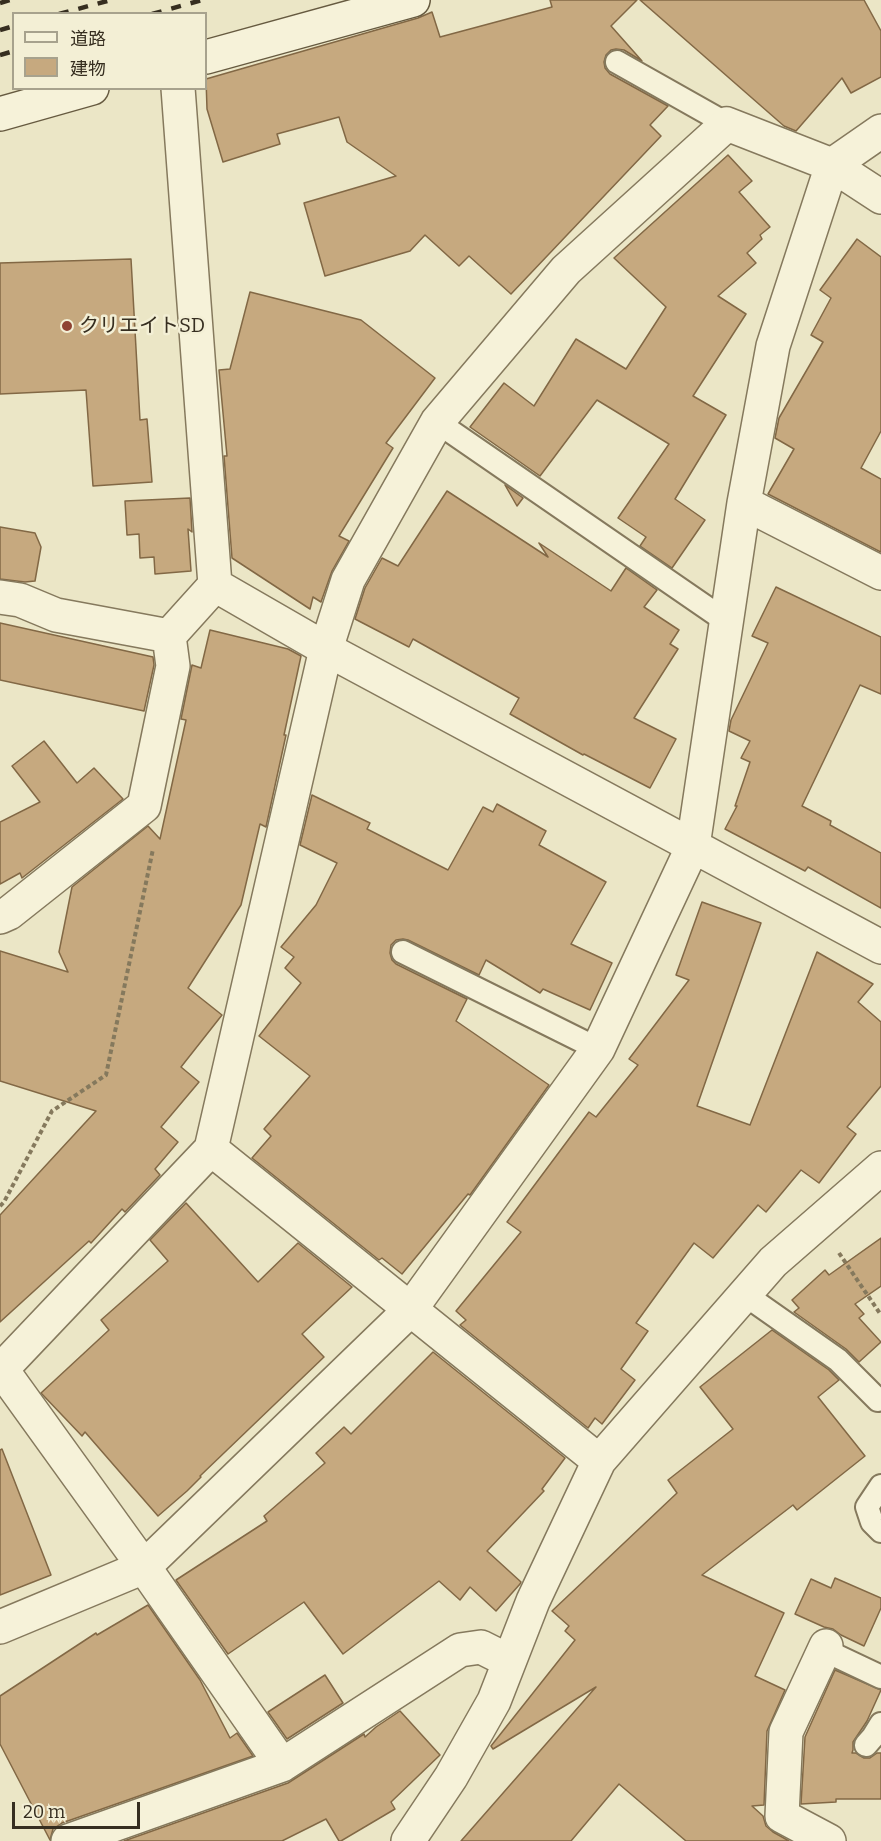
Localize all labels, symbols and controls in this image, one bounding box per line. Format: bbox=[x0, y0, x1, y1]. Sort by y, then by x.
legend bbox=[12, 12, 207, 90]
text: 道路 bbox=[70, 28, 106, 50]
text: 建物 bbox=[70, 58, 106, 80]
place label: クリエイトSD bbox=[79, 314, 205, 338]
marker: クリエイトSD bbox=[60, 319, 74, 333]
scale bar bbox=[15, 1790, 142, 1828]
text: 20 m bbox=[23, 1801, 65, 1823]

